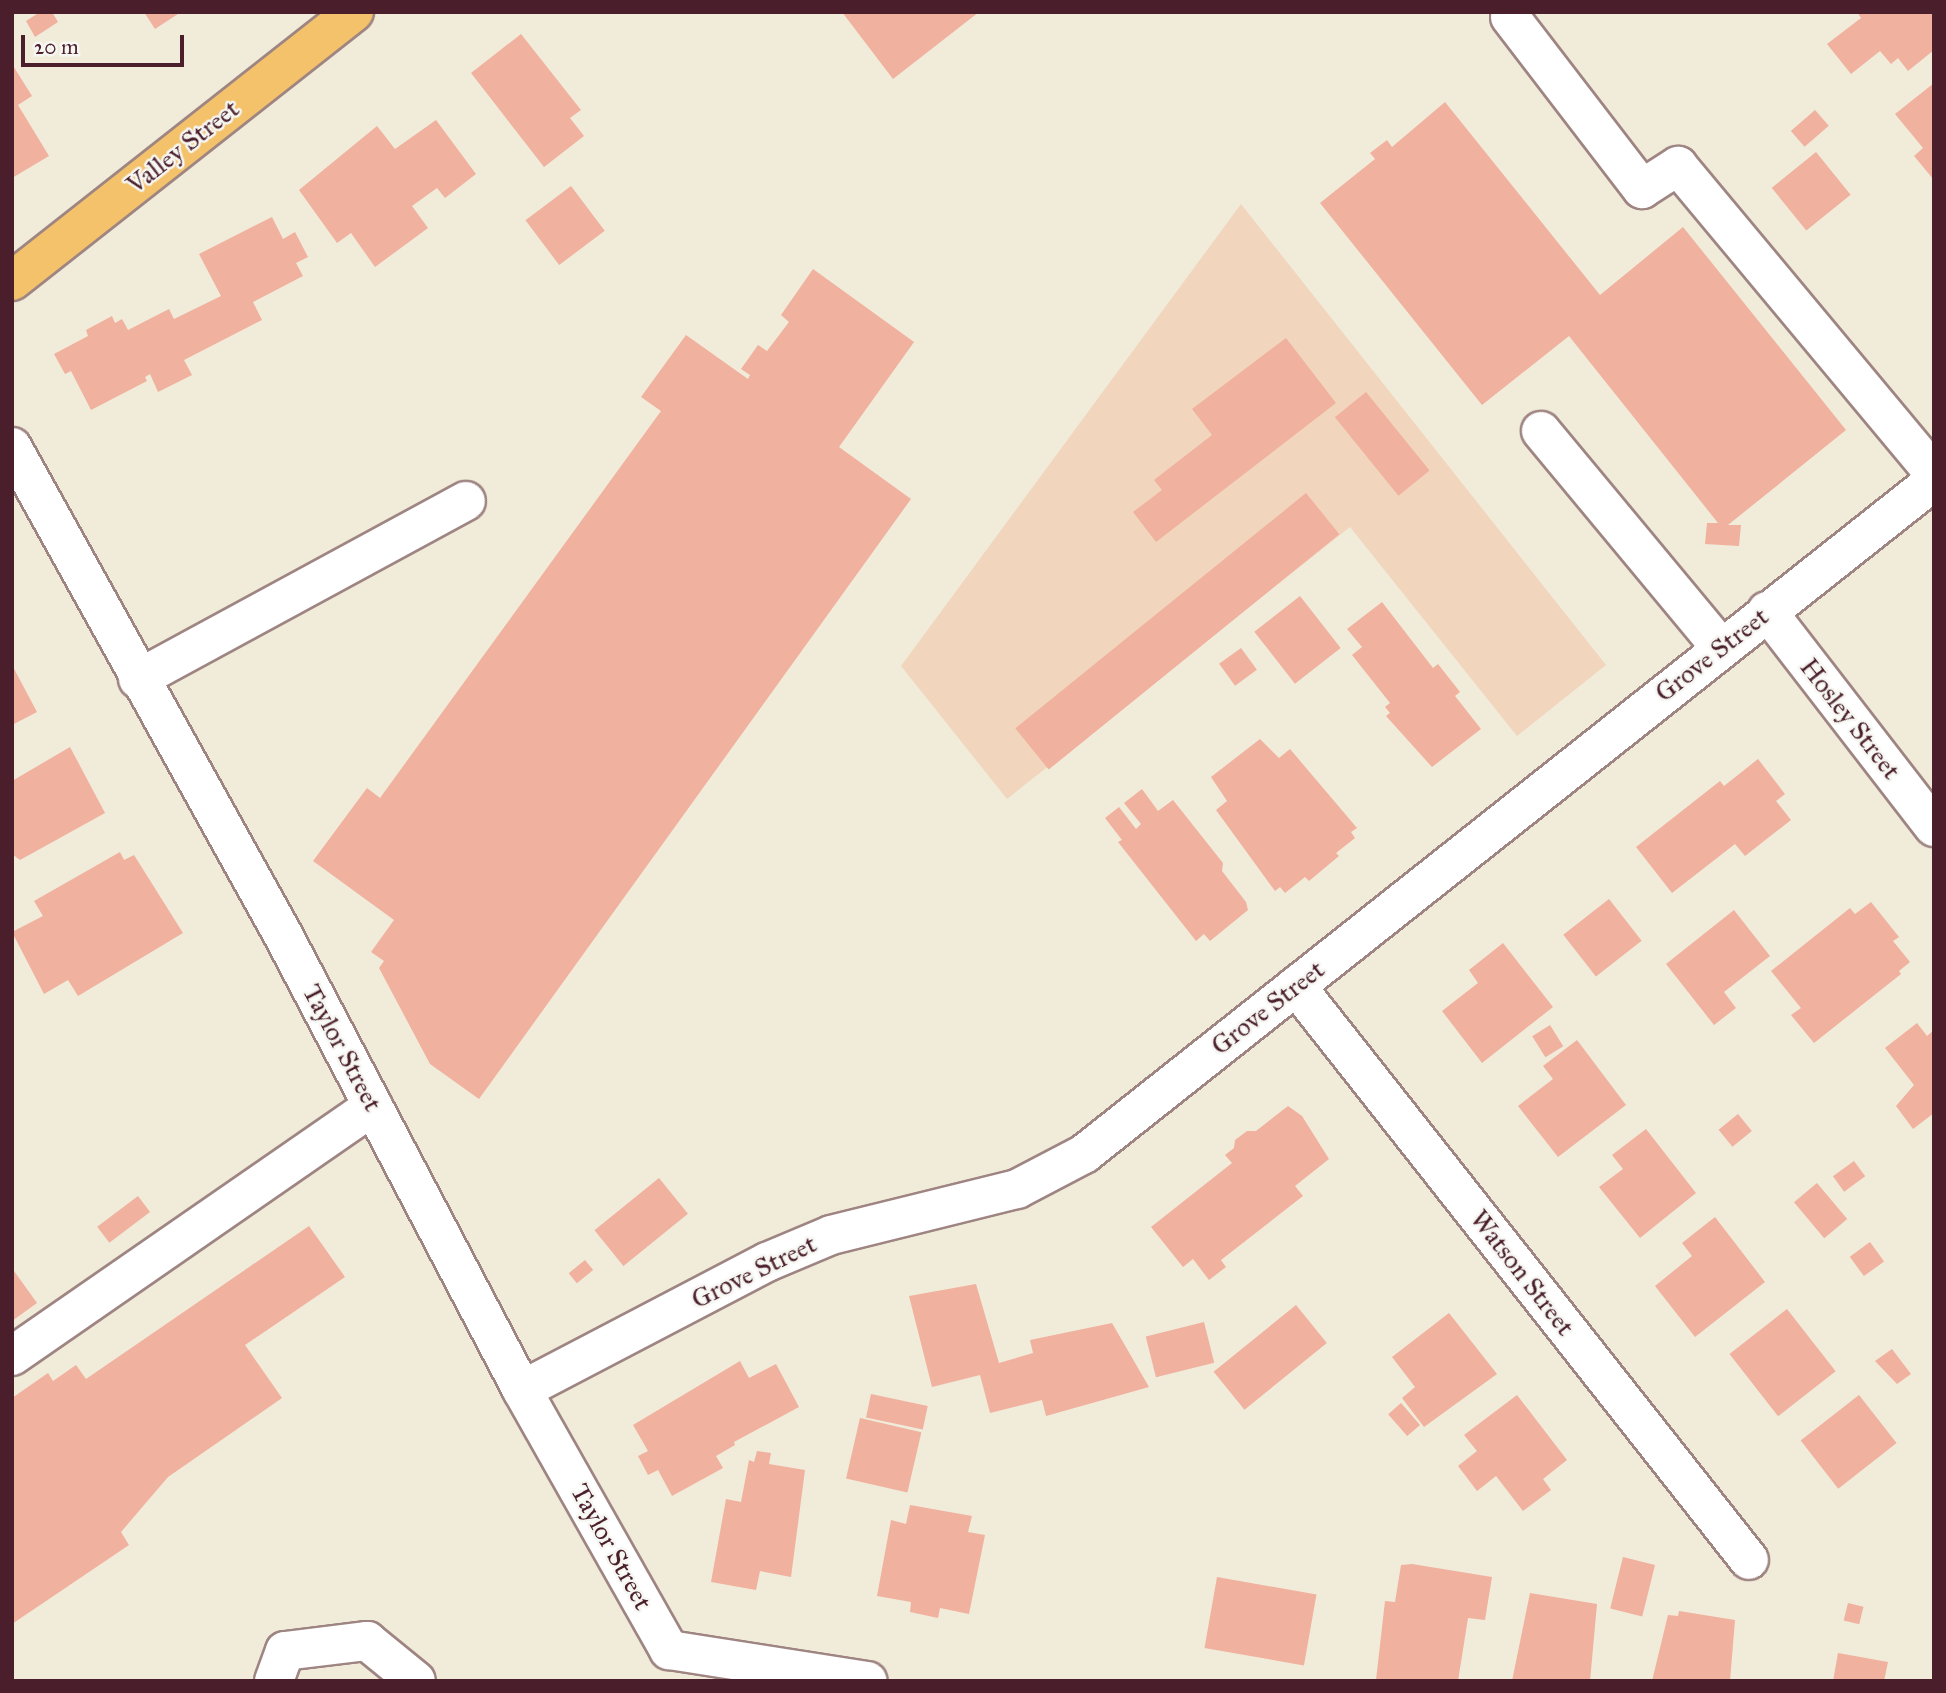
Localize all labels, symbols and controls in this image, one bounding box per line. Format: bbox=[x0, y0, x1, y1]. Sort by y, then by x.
scale bar bbox=[24, 21, 187, 65]
text: 20 m bbox=[34, 34, 79, 60]
street label: Valley Street bbox=[121, 93, 245, 201]
street label: Grove Street bbox=[1649, 601, 1775, 709]
street label: Hosley Street bbox=[1793, 652, 1907, 786]
street label: Grove Street bbox=[1205, 954, 1331, 1062]
street label: Taylor Street bbox=[296, 979, 388, 1117]
street label: Watson Street bbox=[1463, 1204, 1581, 1342]
street label: Grove Street bbox=[687, 1228, 821, 1316]
street label: Taylor Street bbox=[564, 1479, 658, 1615]

